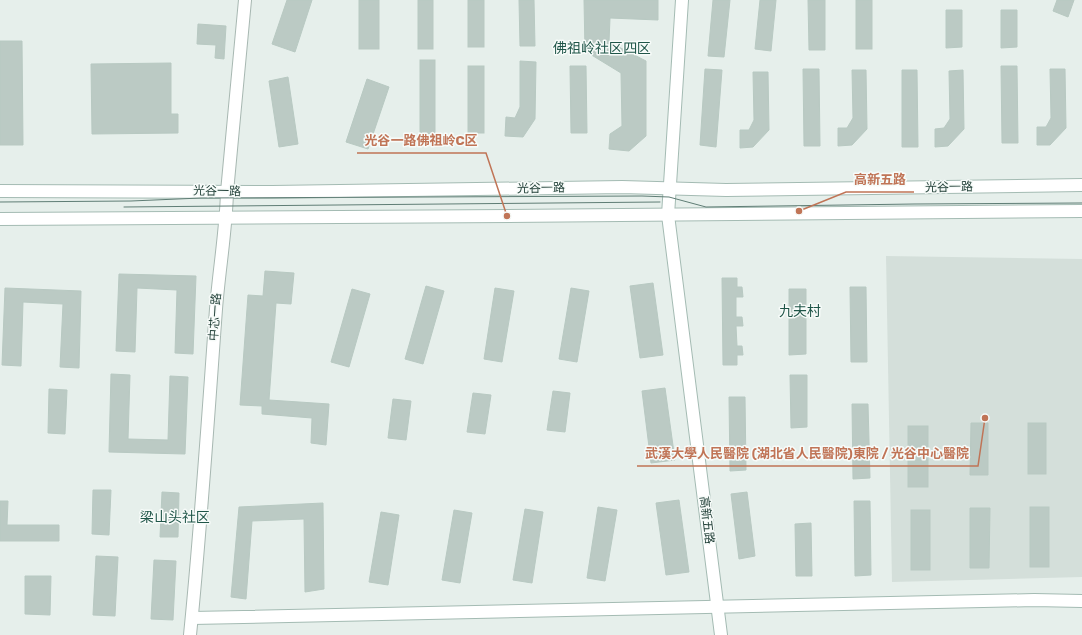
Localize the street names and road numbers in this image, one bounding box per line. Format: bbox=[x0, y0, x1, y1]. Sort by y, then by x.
street label: 光谷一路 bbox=[925, 180, 973, 194]
street label: 光谷一路 bbox=[517, 181, 565, 195]
street label: 光谷一路 bbox=[193, 184, 241, 198]
street label: 中芯一路 bbox=[206, 293, 224, 341]
street label: 高新五路 bbox=[697, 495, 717, 545]

